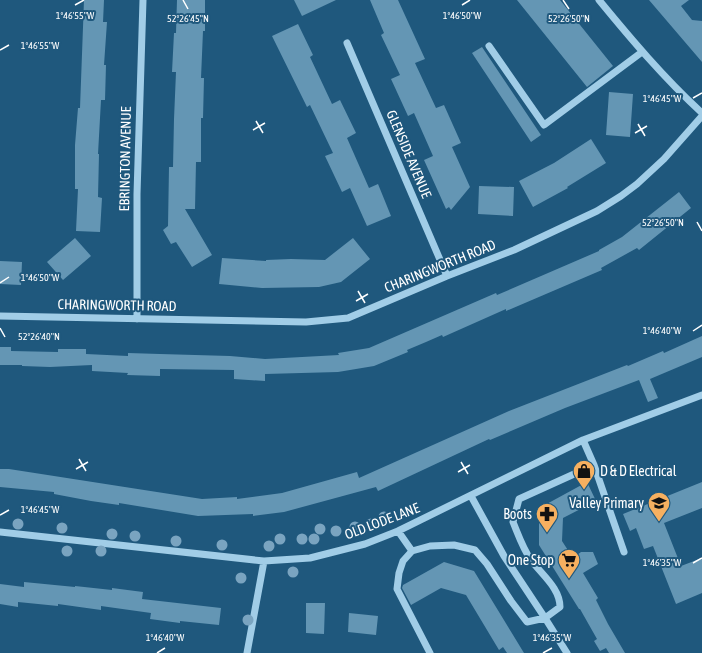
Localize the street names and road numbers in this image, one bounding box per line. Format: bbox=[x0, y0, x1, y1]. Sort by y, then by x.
street label: EBRINGTON AVENUE bbox=[116, 106, 134, 212]
street label: GLENSIDE AVENUE bbox=[383, 108, 435, 200]
street label: CHARINGWORTH ROAD bbox=[382, 236, 498, 296]
street label: CHARINGWORTH ROAD bbox=[58, 296, 177, 314]
street label: OLD LODE LANE bbox=[342, 499, 422, 543]

